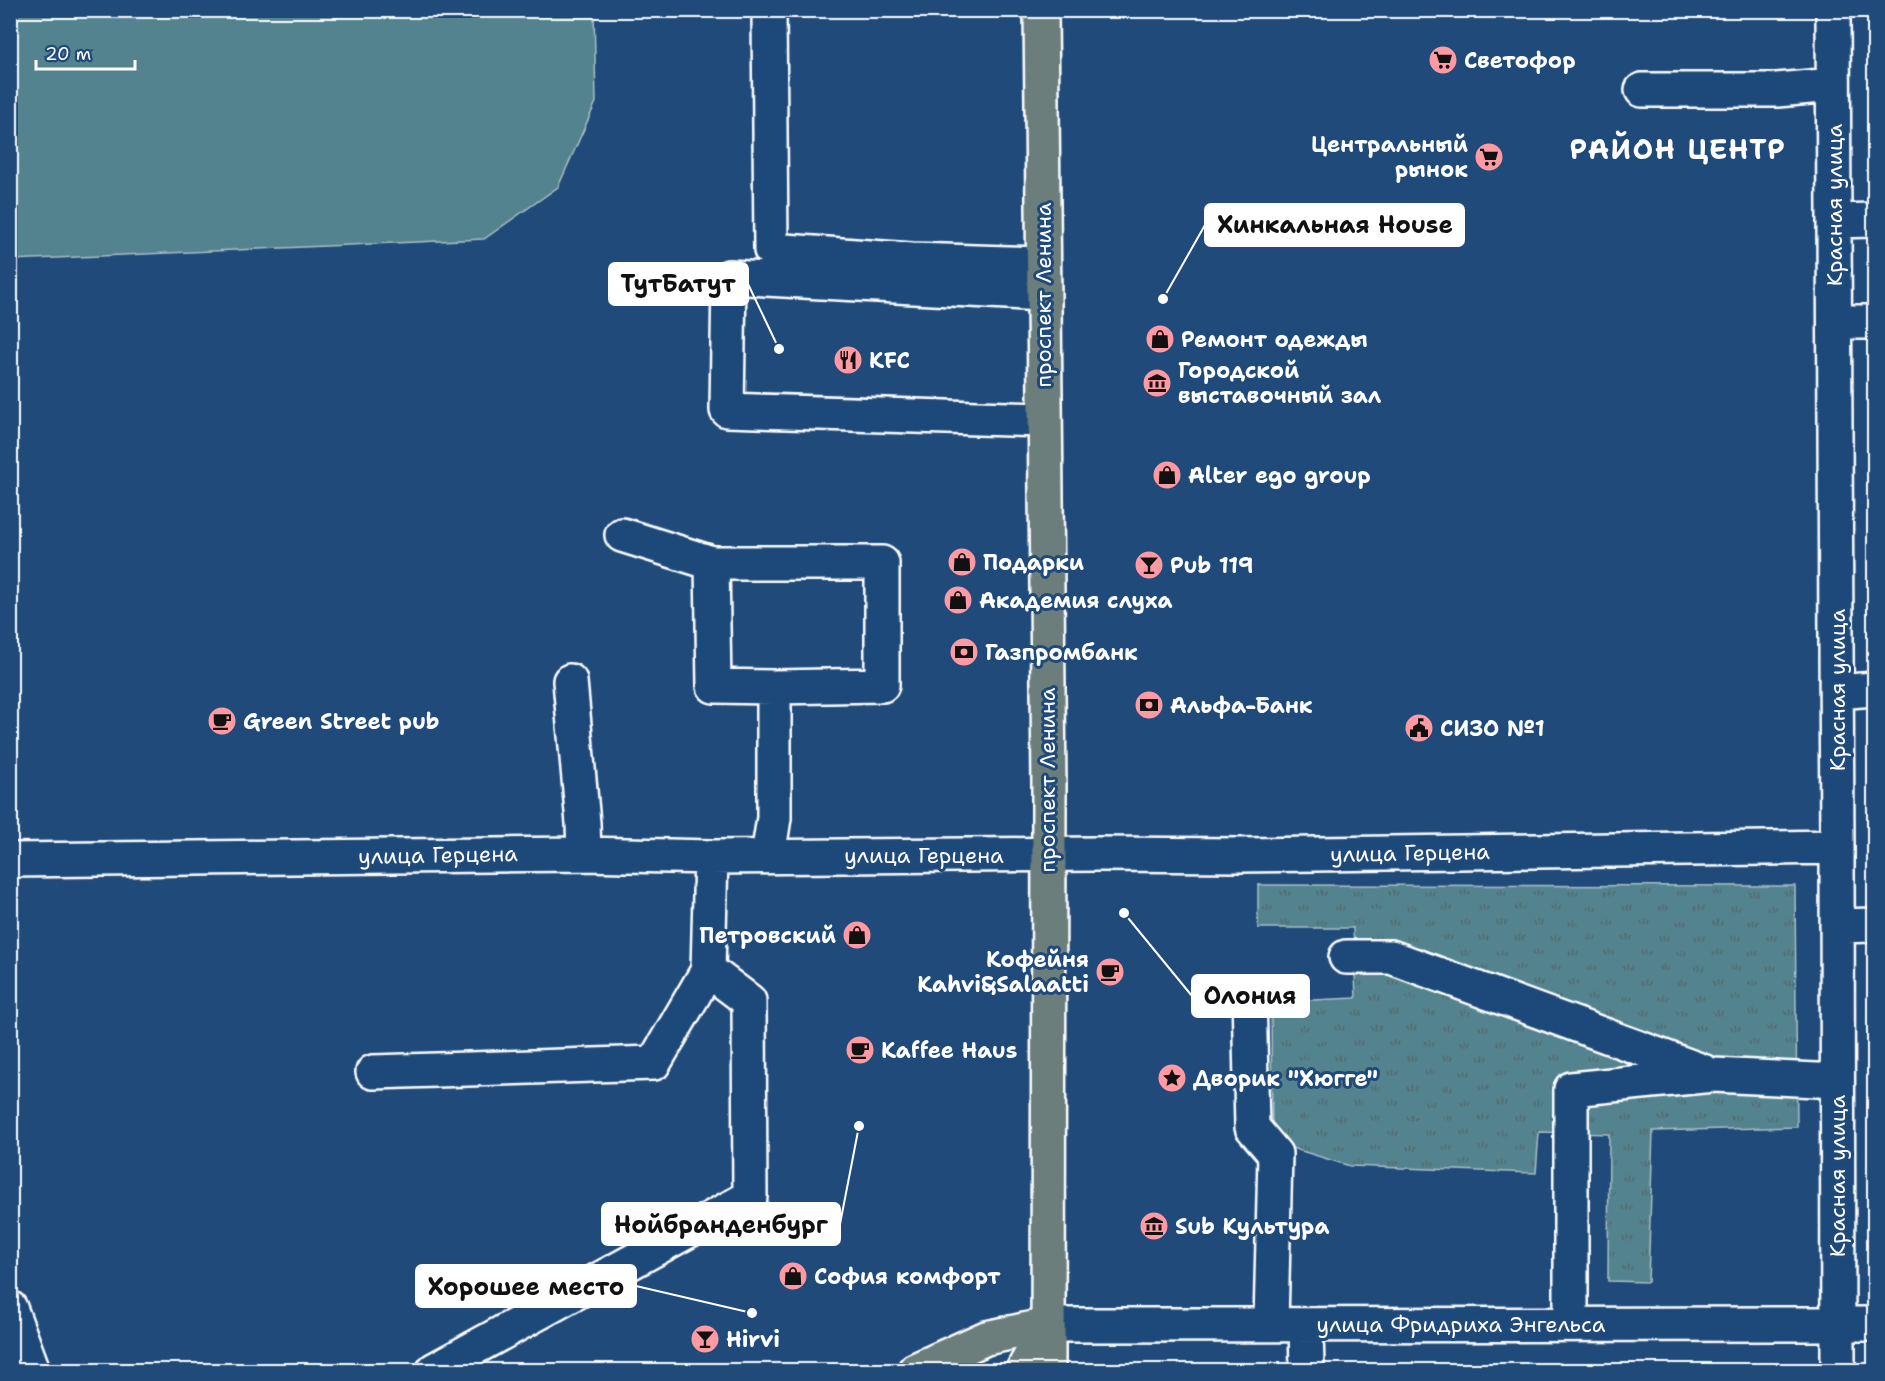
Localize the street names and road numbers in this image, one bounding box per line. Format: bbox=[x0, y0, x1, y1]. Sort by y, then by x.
street label: Красная улица bbox=[1820, 123, 1849, 286]
street label: проспект Ленина bbox=[1029, 202, 1058, 387]
street label: Красная улица bbox=[1823, 608, 1852, 771]
street label: проспект Ленина bbox=[1033, 687, 1062, 872]
street label: улица Герцена bbox=[1330, 837, 1490, 869]
street label: улица Герцена bbox=[358, 839, 518, 871]
street label: улица Герцена bbox=[844, 841, 1004, 870]
street label: Красная улица bbox=[1823, 1094, 1852, 1257]
street label: улица Фридриха Энгельса bbox=[1317, 1310, 1606, 1339]

